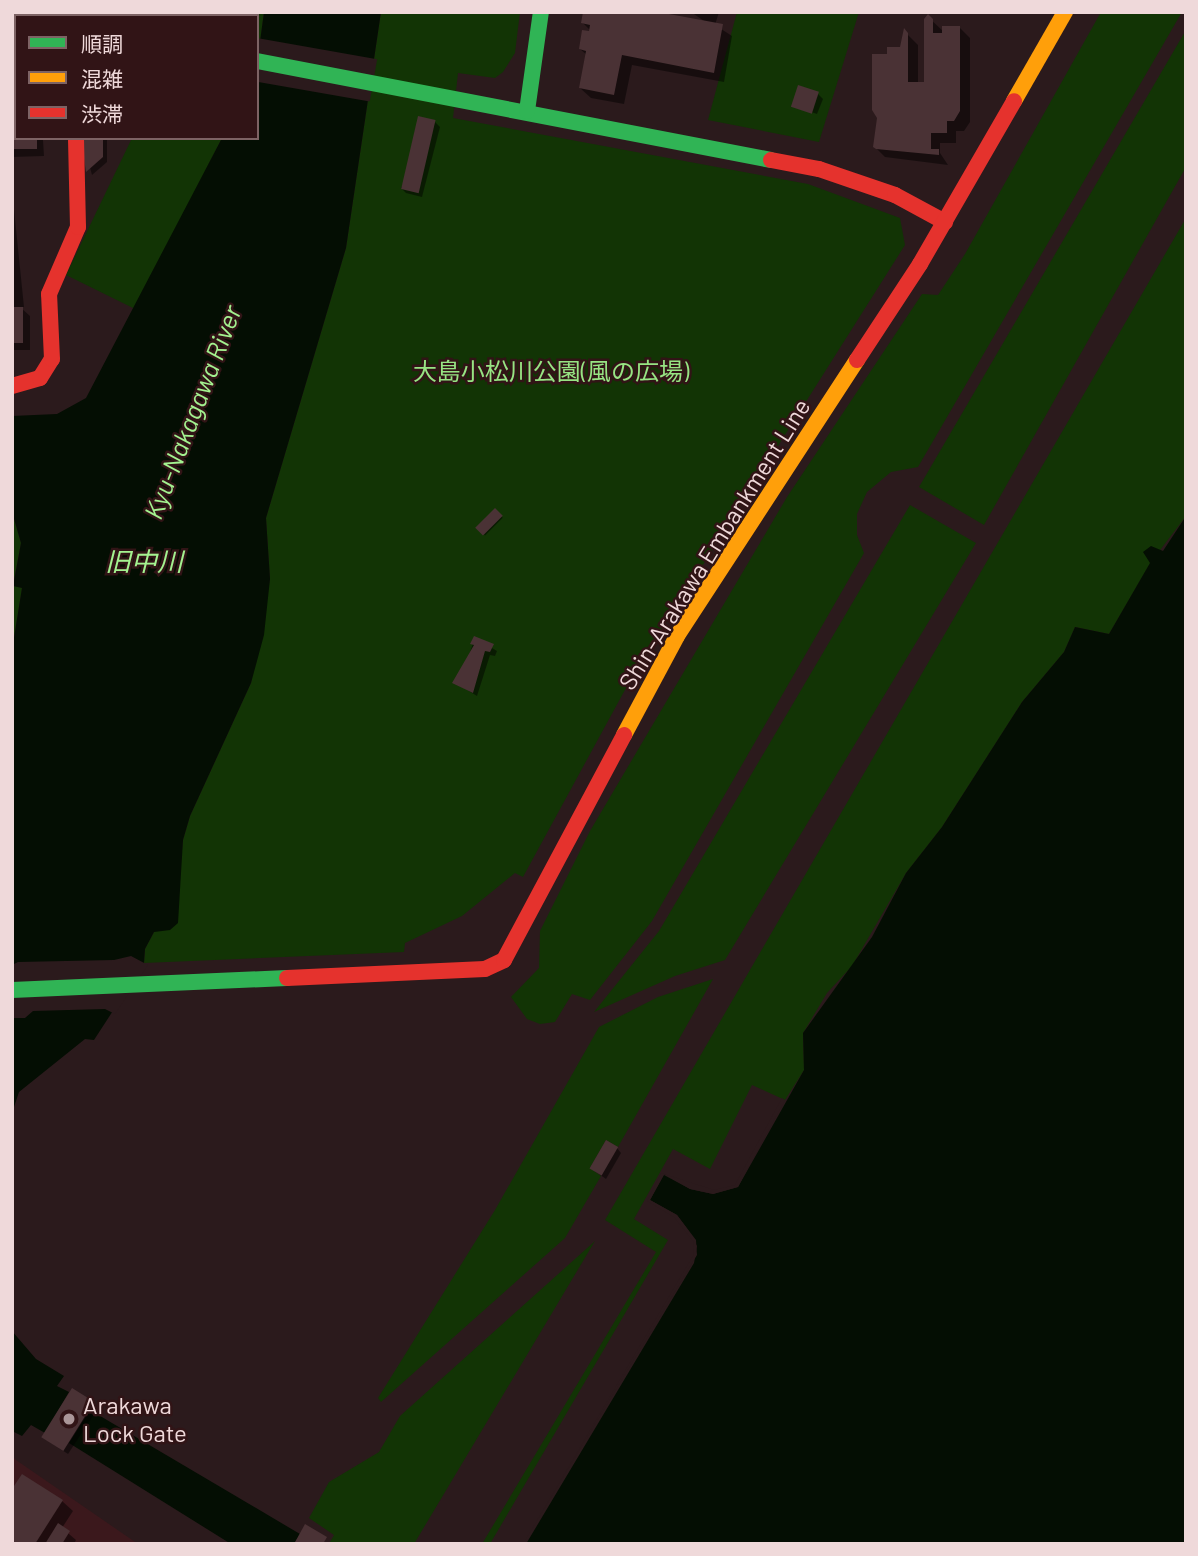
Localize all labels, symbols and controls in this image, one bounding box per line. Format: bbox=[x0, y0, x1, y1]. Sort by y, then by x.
legend bbox=[14, 14, 259, 140]
text: 順調 bbox=[81, 31, 123, 56]
text: 混雑 bbox=[81, 66, 123, 91]
text: 渋滞 bbox=[81, 101, 123, 126]
water label: Kyu-Nakagawa River bbox=[137, 301, 247, 523]
park label: 大島小松川公園(風の広場) bbox=[413, 357, 689, 385]
street label: Shin-Arakawa Embankment Line bbox=[612, 393, 816, 695]
water label: 旧中川 bbox=[105, 545, 183, 577]
place label: Arakawa Lock Gate bbox=[83, 1391, 187, 1447]
marker: Arakawa Lock Gate bbox=[61, 1411, 77, 1427]

